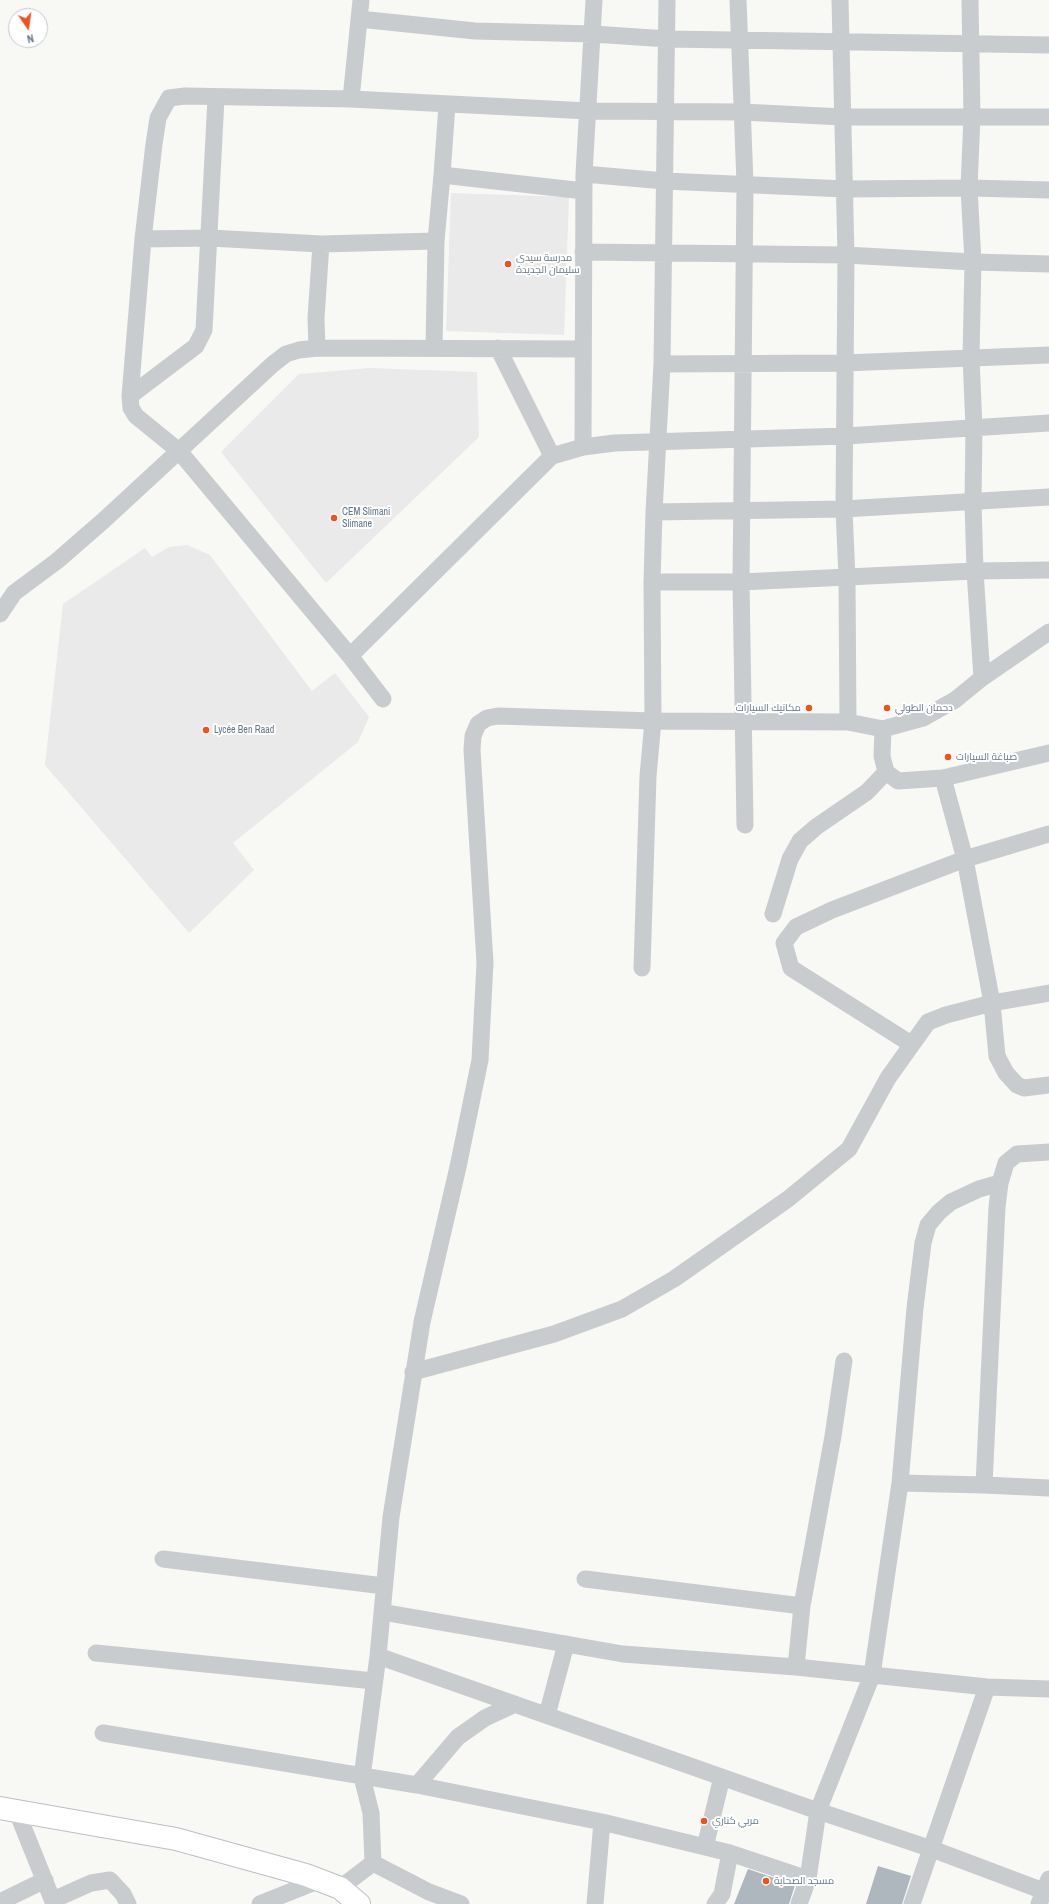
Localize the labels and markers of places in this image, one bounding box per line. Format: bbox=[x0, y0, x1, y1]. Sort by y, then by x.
place label: مدرسة سيدي سليمان الجديدة bbox=[516, 252, 580, 276]
marker: مدرسة سيدي سليمان الجديدة bbox=[503, 259, 513, 269]
place label: CEM Slimani Slimane bbox=[342, 506, 390, 530]
marker: CEM Slimani Slimane bbox=[329, 513, 339, 523]
place label: مكانيك السيارات bbox=[736, 702, 801, 714]
place label: دحمان الطولي bbox=[895, 702, 953, 714]
marker: مكانيك السيارات bbox=[804, 703, 814, 713]
marker: دحمان الطولي bbox=[882, 703, 892, 713]
place label: Lycée Ben Raad bbox=[214, 724, 274, 736]
marker: Lycée Ben Raad bbox=[201, 725, 211, 735]
place label: صباغة السيارات bbox=[956, 751, 1017, 763]
marker: صباغة السيارات bbox=[943, 752, 953, 762]
place label: مربي كناري bbox=[712, 1815, 759, 1827]
marker: مربي كناري bbox=[699, 1816, 709, 1826]
place label: مسجد الصحابة bbox=[774, 1875, 834, 1887]
marker: مسجد الصحابة bbox=[761, 1876, 771, 1886]

